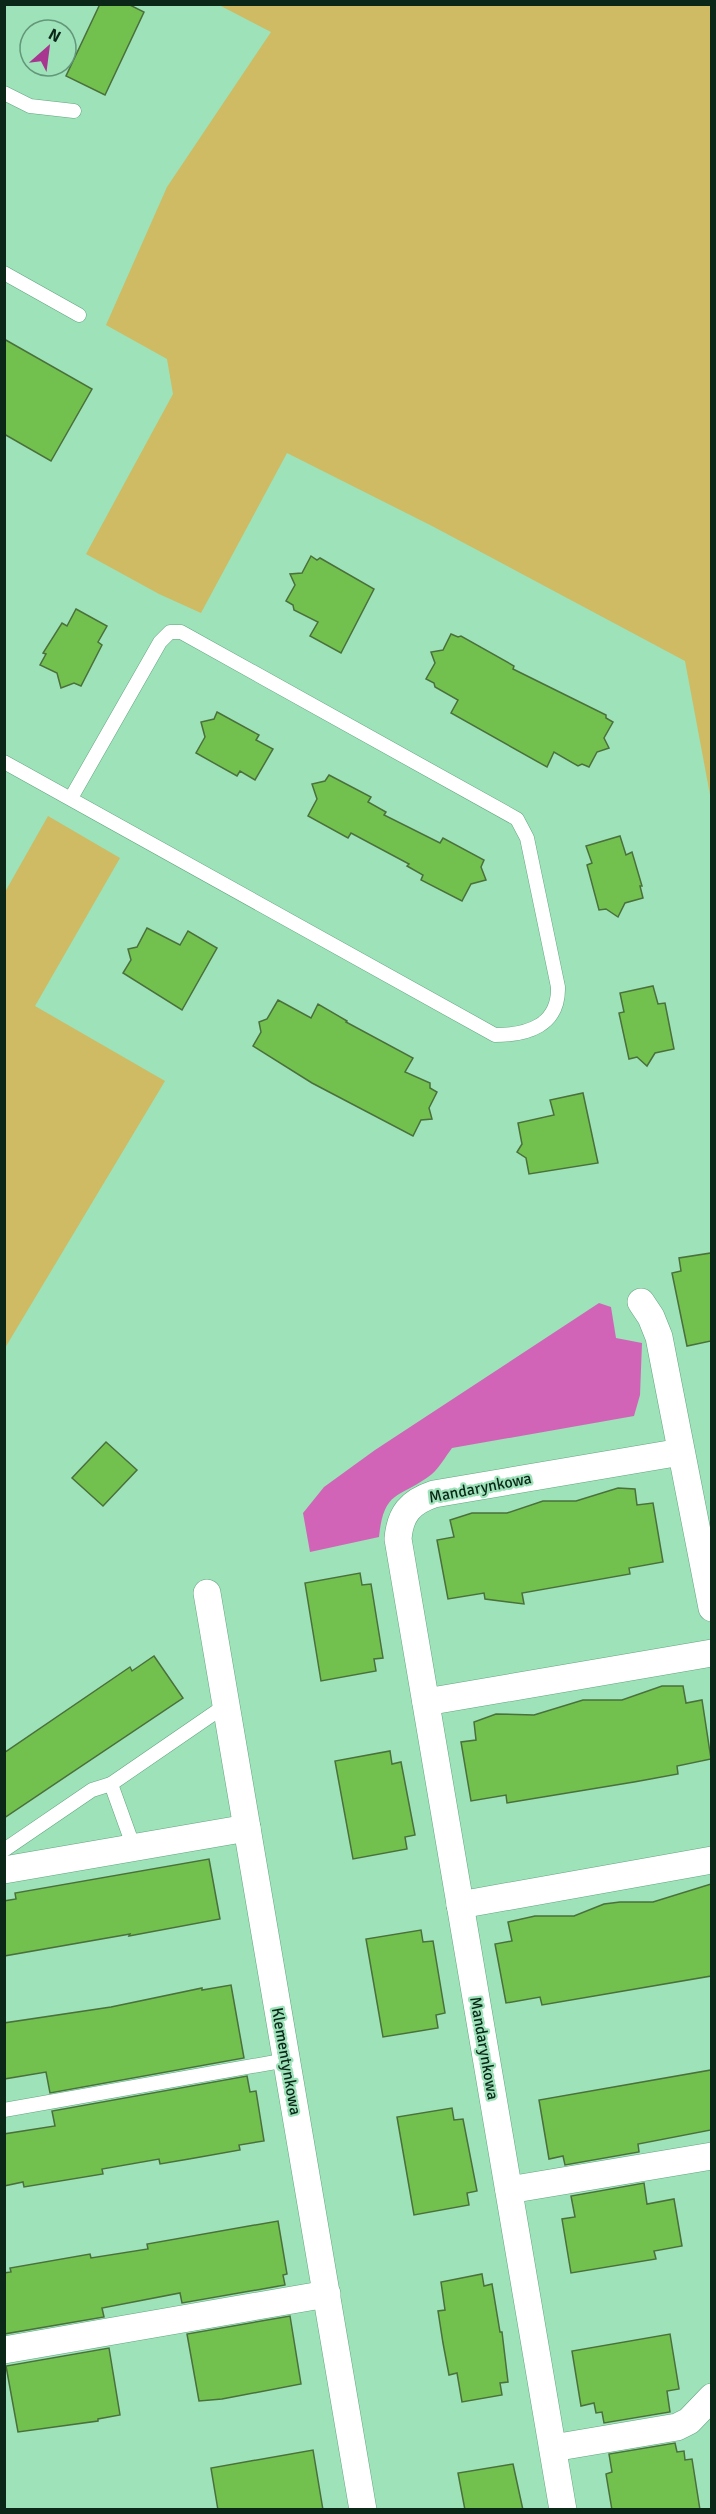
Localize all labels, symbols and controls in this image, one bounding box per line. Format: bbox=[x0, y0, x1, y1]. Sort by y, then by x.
north arrow bbox=[18, 18, 78, 78]
text: N bbox=[45, 24, 64, 47]
street label: Mandarynkowa bbox=[427, 1468, 533, 1508]
street label: Mandarynkowa bbox=[465, 1995, 503, 2101]
street label: Klementynkowa bbox=[267, 2006, 305, 2116]

